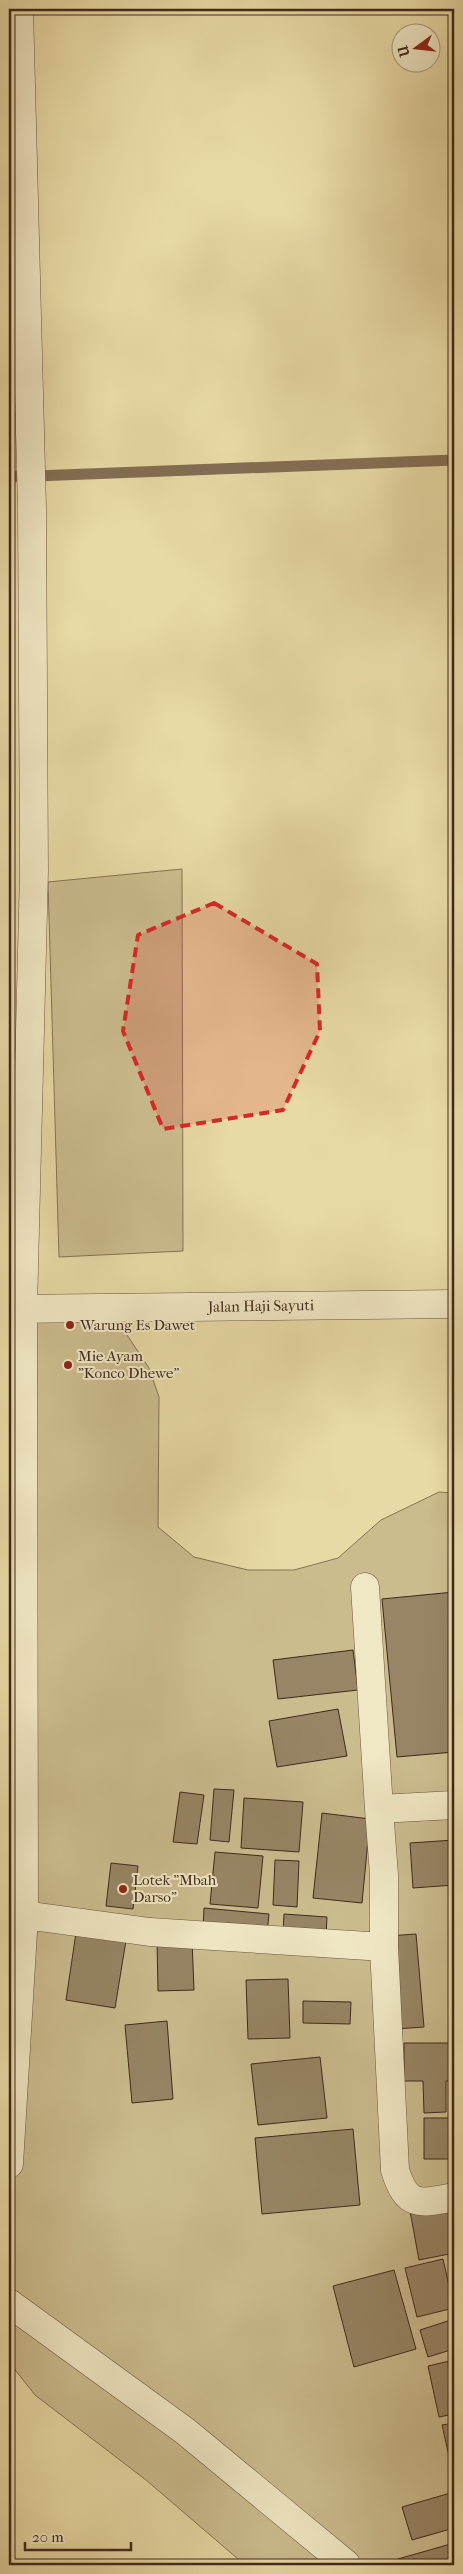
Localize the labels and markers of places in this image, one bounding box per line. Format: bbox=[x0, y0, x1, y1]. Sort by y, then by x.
place label: Warung Es Dawet bbox=[79, 1316, 196, 1334]
marker: Warung Es Dawet bbox=[64, 1319, 76, 1331]
place label: Mie Ayam "Konco Dhewe" bbox=[78, 1347, 179, 1382]
marker: Mie Ayam "Konco Dhewe" bbox=[62, 1359, 74, 1371]
place label: Lotek "Mbah Darso" bbox=[133, 1871, 217, 1906]
marker: Lotek "Mbah Darso" bbox=[117, 1883, 129, 1895]

